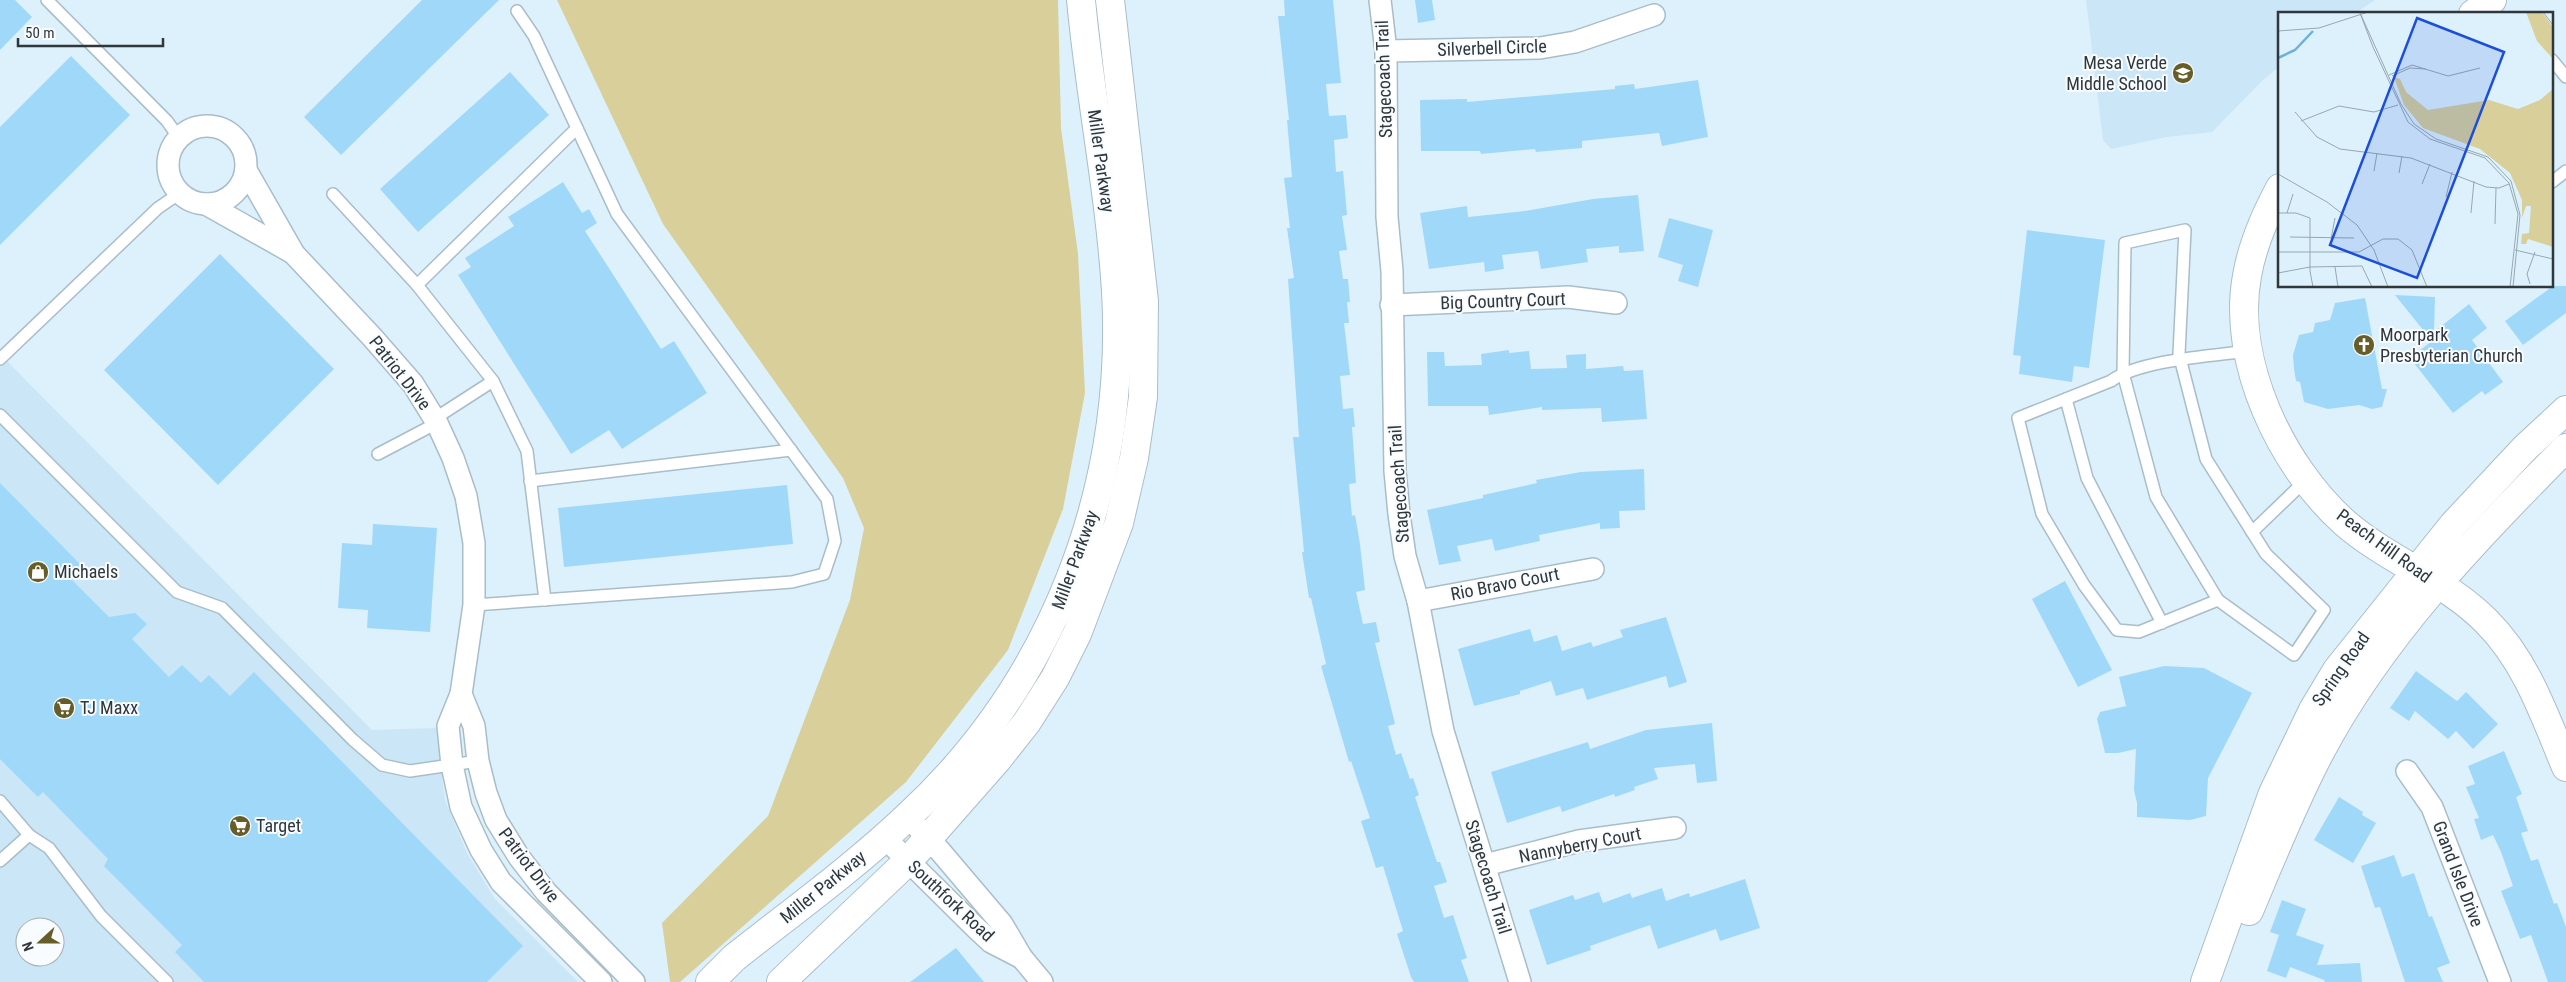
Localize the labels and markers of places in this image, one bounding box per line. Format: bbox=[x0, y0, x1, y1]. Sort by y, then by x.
place label: Mesa Verde Middle School bbox=[2066, 52, 2167, 94]
school or university icon: Mesa Verde Middle School bbox=[2171, 61, 2195, 85]
place label: Moorpark Presbyterian Church bbox=[2380, 324, 2523, 366]
church icon: Moorpark Presbyterian Church bbox=[2352, 333, 2376, 357]
shop icon: Michaels bbox=[26, 560, 50, 584]
place label: Michaels bbox=[54, 561, 118, 582]
supermarket icon: TJ Maxx bbox=[52, 696, 76, 720]
place label: TJ Maxx bbox=[80, 697, 138, 718]
supermarket icon: Target bbox=[228, 814, 252, 838]
place label: Target bbox=[256, 815, 301, 836]

